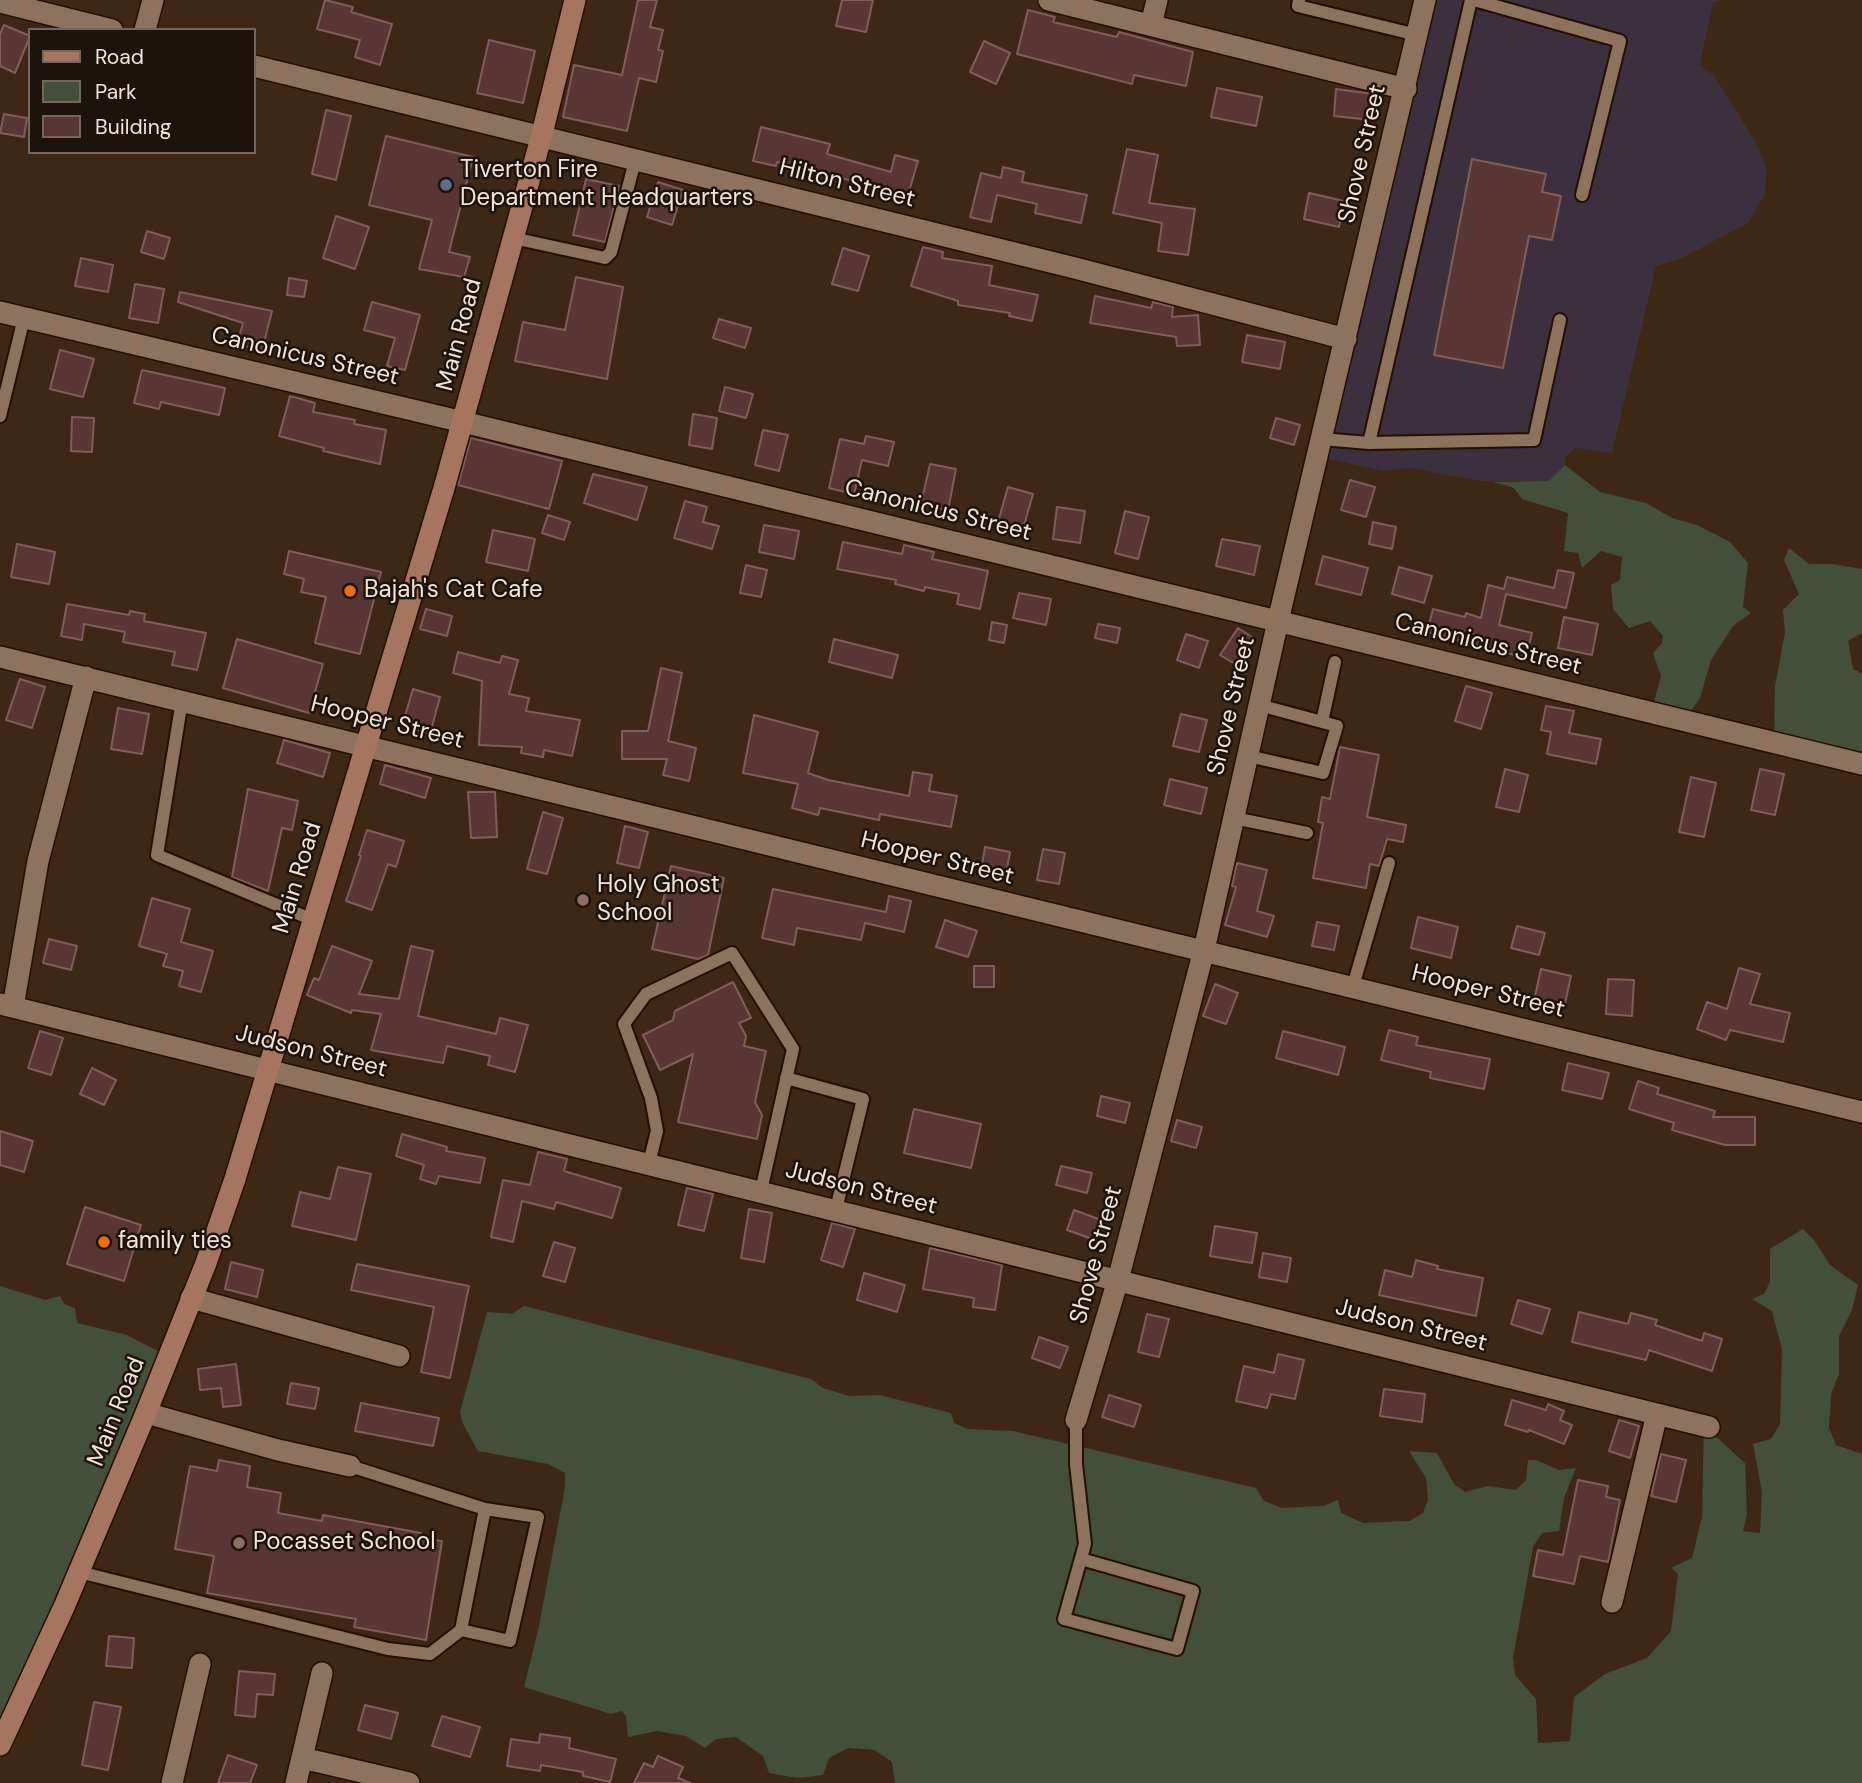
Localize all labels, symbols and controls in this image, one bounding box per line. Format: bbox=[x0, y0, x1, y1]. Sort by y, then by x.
legend bbox=[28, 28, 256, 154]
text: Road bbox=[95, 43, 144, 71]
text: Park bbox=[95, 78, 136, 106]
street label: Shove Street bbox=[1333, 82, 1393, 226]
text: Building bbox=[95, 113, 171, 141]
street label: Hilton Street bbox=[776, 153, 918, 215]
place label: Tiverton Fire Department Headquarters bbox=[460, 157, 754, 213]
marker: Tiverton Fire Department Headquarters bbox=[438, 177, 454, 193]
street label: Main Road bbox=[431, 276, 489, 394]
street label: Canonicus Street bbox=[208, 321, 402, 393]
street label: Canonicus Street bbox=[841, 474, 1035, 548]
place label: Bajah's Cat Cafe bbox=[364, 577, 543, 605]
marker: Bajah's Cat Cafe bbox=[342, 583, 358, 599]
street label: Canonicus Street bbox=[1391, 608, 1585, 682]
street label: Shove Street bbox=[1202, 634, 1262, 778]
street label: Hooper Street bbox=[307, 690, 467, 756]
street label: Main Road bbox=[267, 819, 329, 937]
street label: Hooper Street bbox=[857, 826, 1017, 892]
place label: Holy Ghost School bbox=[597, 872, 720, 928]
marker: Holy Ghost School bbox=[575, 892, 591, 908]
street label: Hooper Street bbox=[1408, 959, 1568, 1025]
street label: Judson Street bbox=[232, 1019, 390, 1085]
street label: Judson Street bbox=[782, 1156, 940, 1222]
street label: Shove Street bbox=[1065, 1183, 1129, 1327]
place label: family ties bbox=[118, 1228, 232, 1256]
marker: family ties bbox=[96, 1234, 112, 1250]
street label: Judson Street bbox=[1332, 1293, 1490, 1359]
street label: Main Road bbox=[82, 1353, 152, 1471]
place label: Pocasset School bbox=[253, 1529, 436, 1557]
marker: Pocasset School bbox=[231, 1535, 247, 1551]

